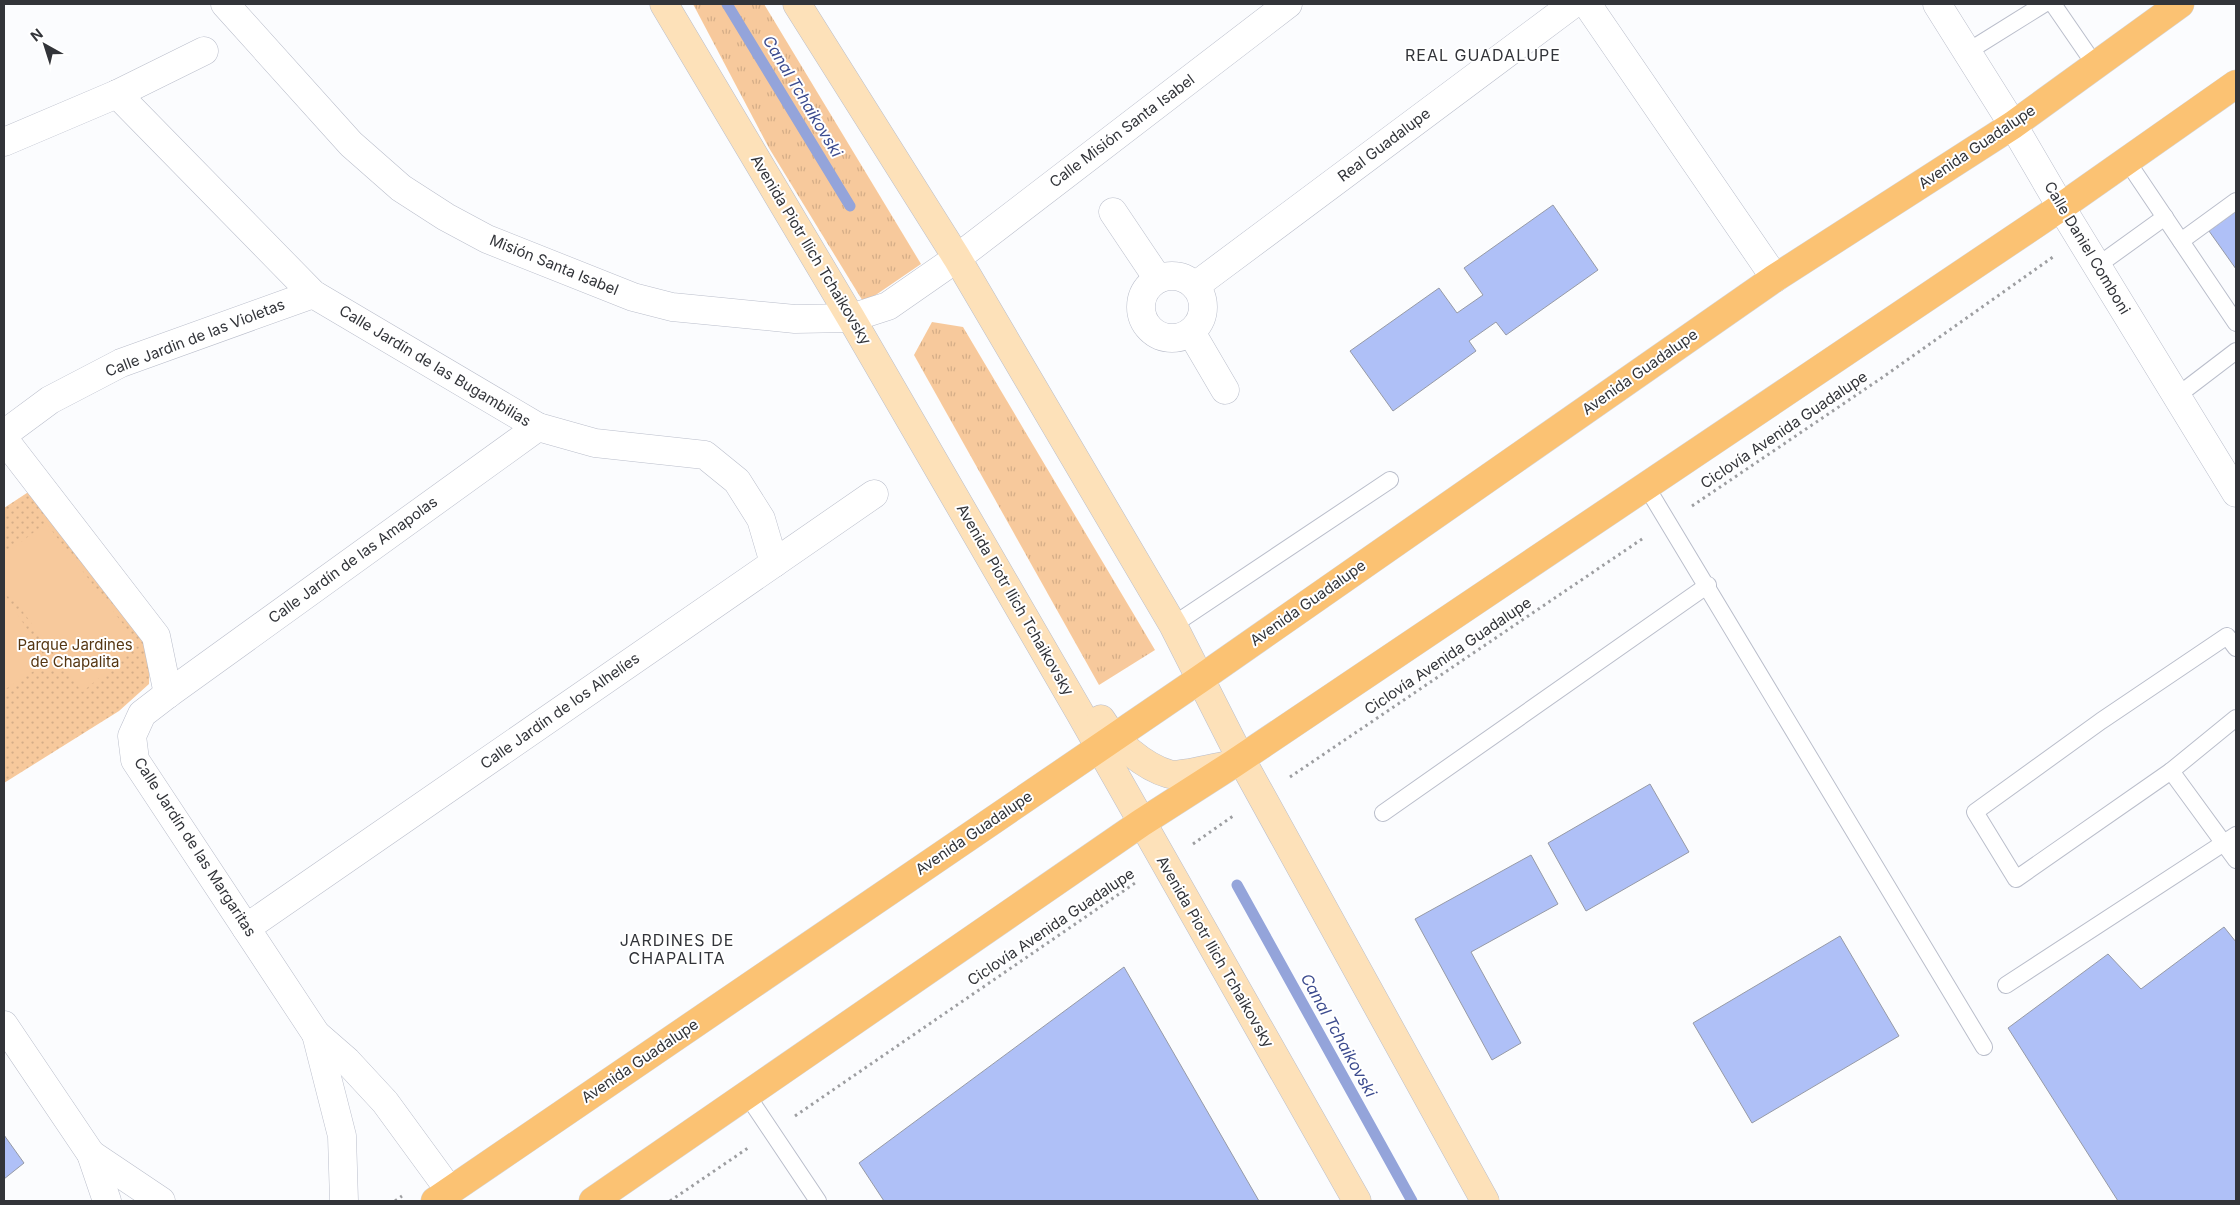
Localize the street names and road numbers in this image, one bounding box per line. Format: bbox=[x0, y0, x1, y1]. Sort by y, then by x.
street label: Calle Misión Santa Isabel bbox=[1045, 70, 1198, 191]
street label: Avenida Guadalupe bbox=[1915, 100, 2039, 193]
street label: Real Guadalupe bbox=[1334, 104, 1434, 186]
street label: Avenida Piotr Ilich Tchaikovsky bbox=[747, 151, 876, 349]
street label: Calle Daniel Comboni bbox=[2040, 178, 2135, 318]
street label: Misión Santa Isabel bbox=[487, 230, 621, 299]
street label: Calle Jardin de las Violetas bbox=[102, 294, 287, 381]
street label: Calle Jardín de las Bugambilias bbox=[336, 301, 535, 430]
street label: Avenida Guadalupe bbox=[1578, 325, 1701, 419]
street label: Ciclovía Avenida Guadalupe bbox=[1697, 367, 1871, 493]
street label: Calle Jardín de las Amapolas bbox=[264, 492, 441, 627]
street label: Avenida Piotr Ilich Tchaikovsky bbox=[953, 501, 1078, 699]
street label: Avenida Guadalupe bbox=[1246, 556, 1369, 650]
street label: Ciclovía Avenida Guadalupe bbox=[1361, 593, 1535, 719]
street label: Calle Jardín de los Alhelíes bbox=[476, 648, 643, 773]
street label: Calle Jardín de las Margaritas bbox=[130, 753, 261, 940]
street label: Avenida Guadalupe bbox=[912, 786, 1036, 879]
street label: Avenida Piotr Ilich Tchaikovsky bbox=[1153, 853, 1278, 1051]
street label: Ciclovía Avenida Guadalupe bbox=[964, 864, 1138, 990]
street label: Avenida Guadalupe bbox=[578, 1014, 702, 1107]

